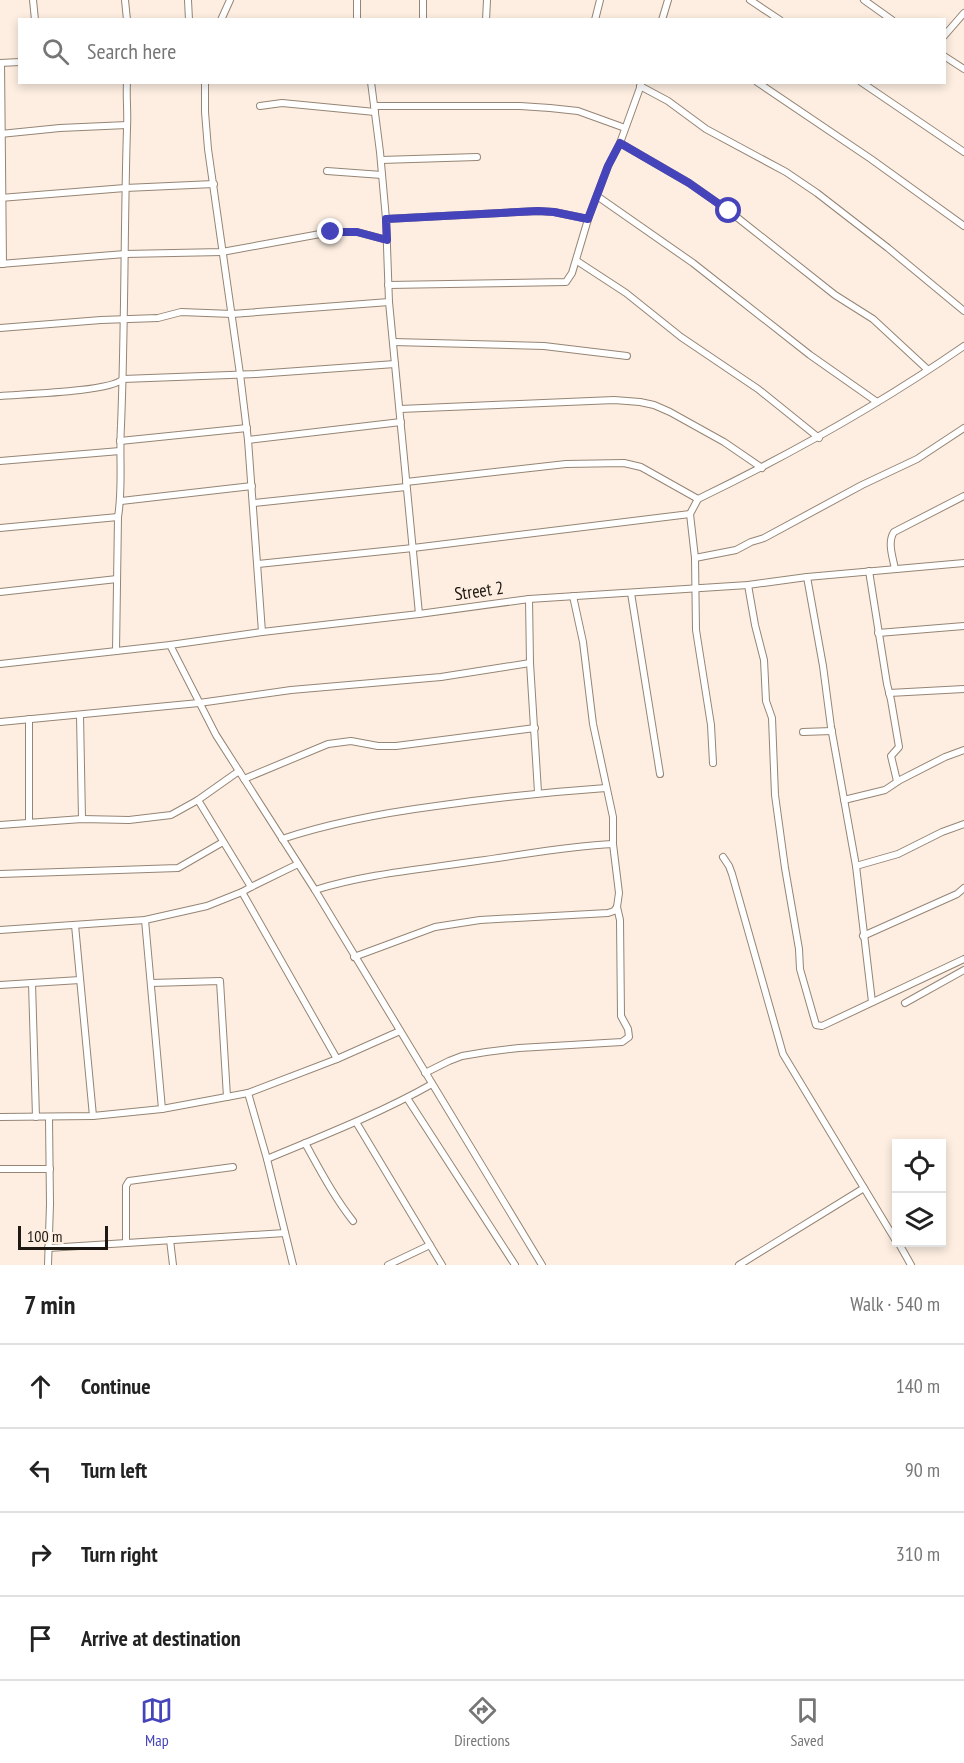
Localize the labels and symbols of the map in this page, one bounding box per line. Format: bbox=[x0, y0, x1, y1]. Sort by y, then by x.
route start bbox=[715, 197, 741, 223]
route end bbox=[317, 218, 343, 244]
street label: Street 2 bbox=[453, 576, 505, 605]
scale bar bbox=[18, 1223, 108, 1250]

